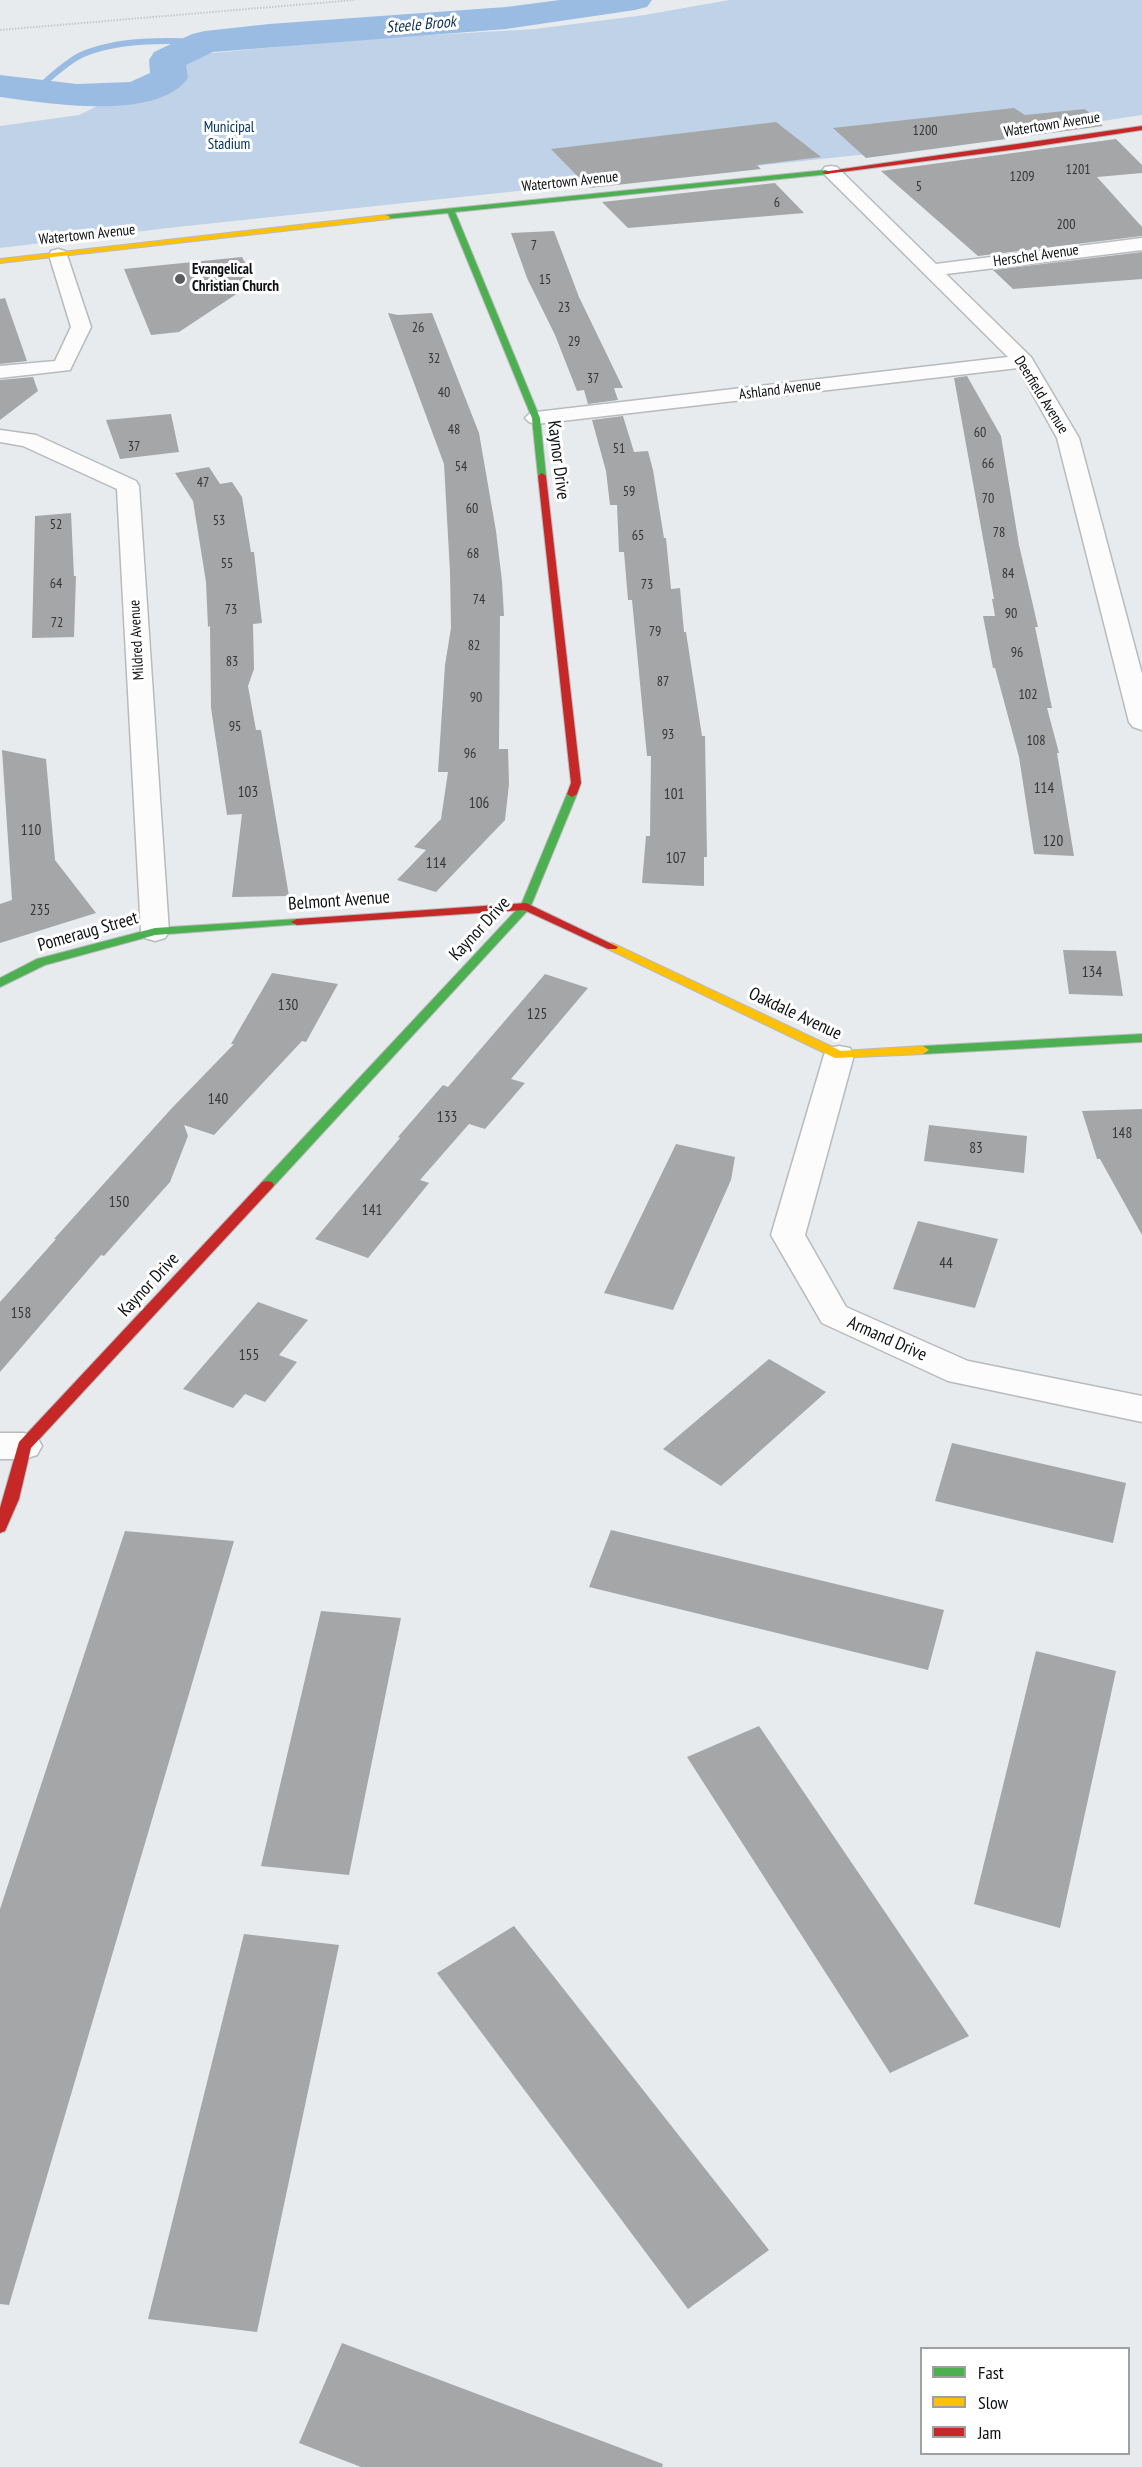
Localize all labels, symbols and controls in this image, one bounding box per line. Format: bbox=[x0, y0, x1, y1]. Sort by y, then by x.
water label: Steele Brook bbox=[385, 12, 457, 38]
street label: Watertown Avenue bbox=[1003, 109, 1101, 141]
park label: Municipal Stadium bbox=[204, 119, 254, 154]
house number: 1200 bbox=[912, 123, 938, 139]
house number: 1201 bbox=[1065, 162, 1091, 178]
street label: Watertown Avenue bbox=[521, 168, 619, 196]
house number: 1209 bbox=[1009, 169, 1035, 185]
house number: 5 bbox=[916, 179, 922, 195]
house number: 6 bbox=[774, 195, 780, 211]
house number: 200 bbox=[1057, 217, 1075, 233]
street label: Watertown Avenue bbox=[38, 221, 136, 249]
house number: 7 bbox=[531, 238, 537, 254]
street label: Herschel Avenue bbox=[992, 241, 1080, 271]
place label: Evangelical Christian Church bbox=[192, 261, 279, 296]
marker: Evangelical Christian Church bbox=[173, 272, 187, 286]
house number: 15 bbox=[539, 272, 551, 288]
house number: 23 bbox=[558, 300, 570, 316]
house number: 26 bbox=[412, 320, 424, 336]
house number: 29 bbox=[568, 334, 580, 350]
house number: 32 bbox=[428, 351, 440, 367]
street label: Deerfield Avenue bbox=[1010, 353, 1072, 437]
house number: 37 bbox=[587, 371, 599, 387]
street label: Ashland Avenue bbox=[738, 376, 822, 404]
house number: 40 bbox=[438, 385, 450, 401]
street label: Kaynor Drive bbox=[542, 419, 574, 501]
house number: 48 bbox=[448, 422, 460, 438]
house number: 60 bbox=[974, 425, 986, 441]
house number: 37 bbox=[128, 439, 140, 455]
house number: 51 bbox=[613, 441, 625, 457]
house number: 66 bbox=[982, 456, 994, 472]
house number: 54 bbox=[455, 459, 467, 475]
house number: 47 bbox=[197, 475, 209, 491]
house number: 59 bbox=[623, 484, 635, 500]
house number: 70 bbox=[982, 491, 994, 507]
house number: 60 bbox=[466, 501, 478, 517]
house number: 53 bbox=[213, 513, 225, 529]
house number: 52 bbox=[50, 517, 62, 533]
house number: 78 bbox=[993, 525, 1005, 541]
house number: 65 bbox=[632, 528, 644, 544]
house number: 68 bbox=[467, 546, 479, 562]
house number: 55 bbox=[221, 556, 233, 572]
house number: 84 bbox=[1002, 566, 1014, 582]
house number: 64 bbox=[50, 576, 62, 592]
house number: 73 bbox=[641, 577, 653, 593]
house number: 74 bbox=[473, 592, 485, 608]
street label: Mildred Avenue bbox=[126, 599, 148, 681]
house number: 73 bbox=[225, 602, 237, 618]
house number: 90 bbox=[1005, 606, 1017, 622]
house number: 72 bbox=[51, 615, 63, 631]
house number: 79 bbox=[649, 624, 661, 640]
house number: 82 bbox=[468, 638, 480, 654]
house number: 96 bbox=[1011, 645, 1023, 661]
house number: 83 bbox=[226, 654, 238, 670]
house number: 87 bbox=[657, 674, 669, 690]
house number: 102 bbox=[1019, 687, 1037, 703]
house number: 90 bbox=[470, 690, 482, 706]
house number: 95 bbox=[229, 719, 241, 735]
house number: 93 bbox=[662, 727, 674, 743]
house number: 108 bbox=[1027, 733, 1045, 749]
house number: 96 bbox=[464, 746, 476, 762]
house number: 114 bbox=[1034, 780, 1054, 798]
house number: 103 bbox=[238, 784, 258, 802]
house number: 101 bbox=[664, 786, 684, 804]
house number: 106 bbox=[469, 795, 489, 813]
house number: 110 bbox=[21, 822, 41, 840]
house number: 120 bbox=[1043, 833, 1063, 851]
house number: 107 bbox=[666, 850, 686, 868]
house number: 114 bbox=[426, 855, 446, 873]
street label: Belmont Avenue bbox=[287, 887, 391, 915]
street label: Kaynor Drive bbox=[445, 893, 515, 965]
house number: 235 bbox=[30, 902, 50, 920]
street label: Pomeraug Street bbox=[35, 907, 141, 957]
house number: 134 bbox=[1082, 964, 1102, 982]
street label: Oakdale Avenue bbox=[745, 983, 845, 1045]
house number: 130 bbox=[278, 997, 298, 1015]
house number: 125 bbox=[527, 1006, 547, 1024]
house number: 140 bbox=[208, 1091, 228, 1109]
house number: 133 bbox=[437, 1109, 457, 1127]
house number: 148 bbox=[1112, 1125, 1132, 1143]
house number: 83 bbox=[969, 1140, 983, 1158]
house number: 150 bbox=[109, 1194, 129, 1212]
house number: 141 bbox=[362, 1202, 382, 1220]
street label: Kaynor Drive bbox=[114, 1249, 184, 1321]
house number: 44 bbox=[939, 1255, 953, 1273]
house number: 158 bbox=[11, 1305, 31, 1323]
street label: Armand Drive bbox=[844, 1312, 930, 1366]
house number: 155 bbox=[239, 1347, 259, 1365]
legend bbox=[920, 2347, 1130, 2455]
text: Fast bbox=[978, 2361, 1004, 2384]
text: Slow bbox=[978, 2391, 1008, 2414]
text: Jam bbox=[978, 2421, 1001, 2444]

